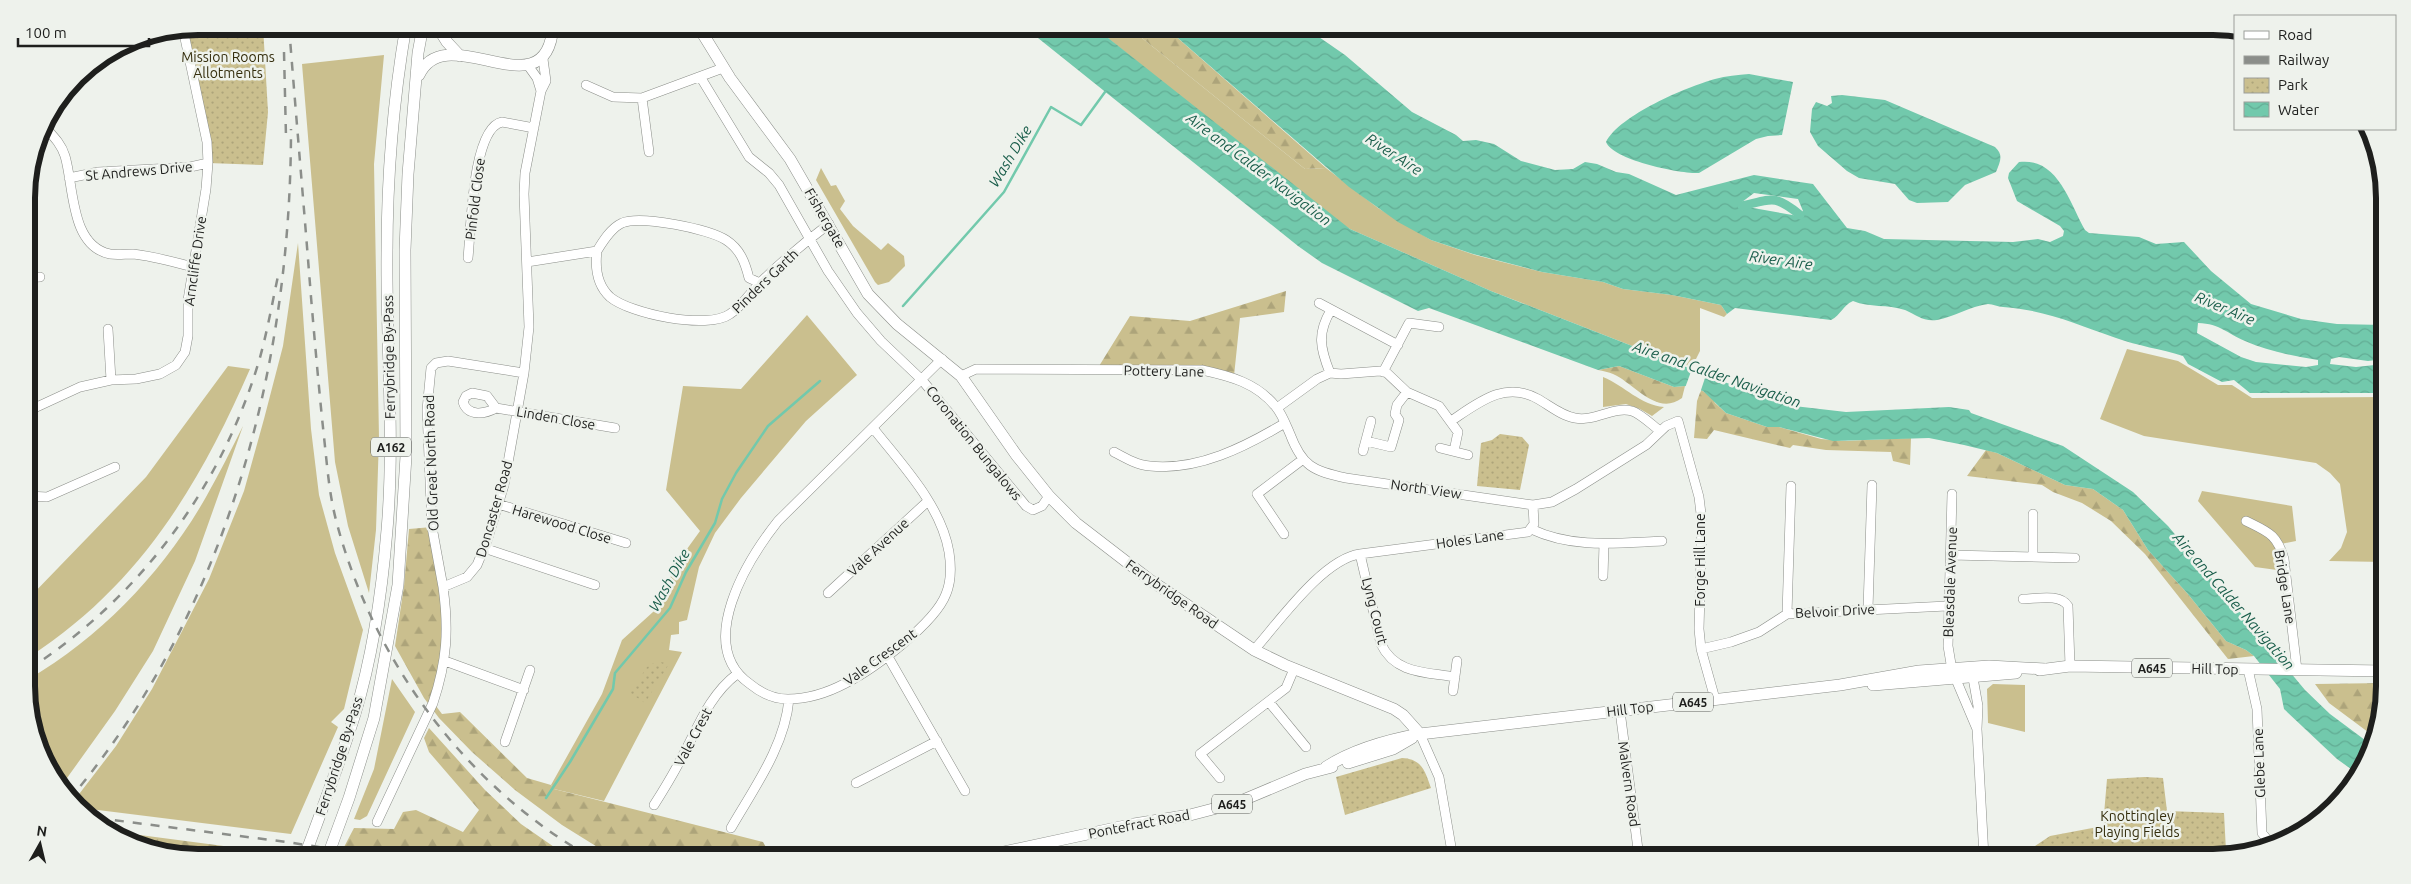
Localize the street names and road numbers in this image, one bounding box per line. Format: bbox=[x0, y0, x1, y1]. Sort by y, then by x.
street label: Pinfold Close bbox=[462, 157, 488, 241]
street label: St Andrews Drive bbox=[85, 158, 193, 184]
street label: Fishergate bbox=[801, 185, 849, 251]
street label: Arncliffe Drive bbox=[181, 215, 209, 307]
street label: Pinders Garth bbox=[729, 246, 801, 316]
street label: Ferrybridge By-Pass bbox=[380, 295, 398, 419]
street label: Pottery Lane bbox=[1123, 362, 1205, 380]
street label: Coronation Bungalows bbox=[923, 383, 1025, 503]
street label: Old Great North Road bbox=[421, 394, 441, 532]
street label: Linden Close bbox=[515, 403, 597, 433]
road number: A162 bbox=[371, 438, 411, 457]
street label: Doncaster Road bbox=[473, 459, 515, 559]
street label: North View bbox=[1389, 476, 1463, 502]
street label: Harewood Close bbox=[510, 501, 614, 547]
street label: Forge Hill Lane bbox=[1692, 513, 1708, 607]
street label: Vale Avenue bbox=[844, 515, 912, 579]
street label: Holes Lane bbox=[1435, 526, 1505, 552]
street label: Bleasdale Avenue bbox=[1940, 526, 1960, 638]
street label: Bridge Lane bbox=[2271, 549, 2299, 625]
street label: Ferrybridge Road bbox=[1123, 556, 1221, 632]
street label: Lyng Court bbox=[1359, 576, 1391, 647]
street label: Belvoir Drive bbox=[1794, 601, 1876, 621]
street label: Vale Crescent bbox=[841, 625, 920, 689]
road number: A645 bbox=[2132, 658, 2172, 678]
street label: Hill Top bbox=[2191, 661, 2239, 677]
road number: A645 bbox=[1673, 692, 1713, 712]
street label: Ferrybridge By-Pass bbox=[312, 695, 366, 817]
street label: Hill Top bbox=[1606, 698, 1654, 720]
street label: Vale Crest bbox=[671, 705, 715, 769]
street label: Glebe Lane bbox=[2250, 728, 2268, 798]
street label: Malvern Road bbox=[1615, 740, 1643, 828]
road number: A645 bbox=[1212, 794, 1252, 814]
street label: Pontefract Road bbox=[1087, 806, 1191, 842]

